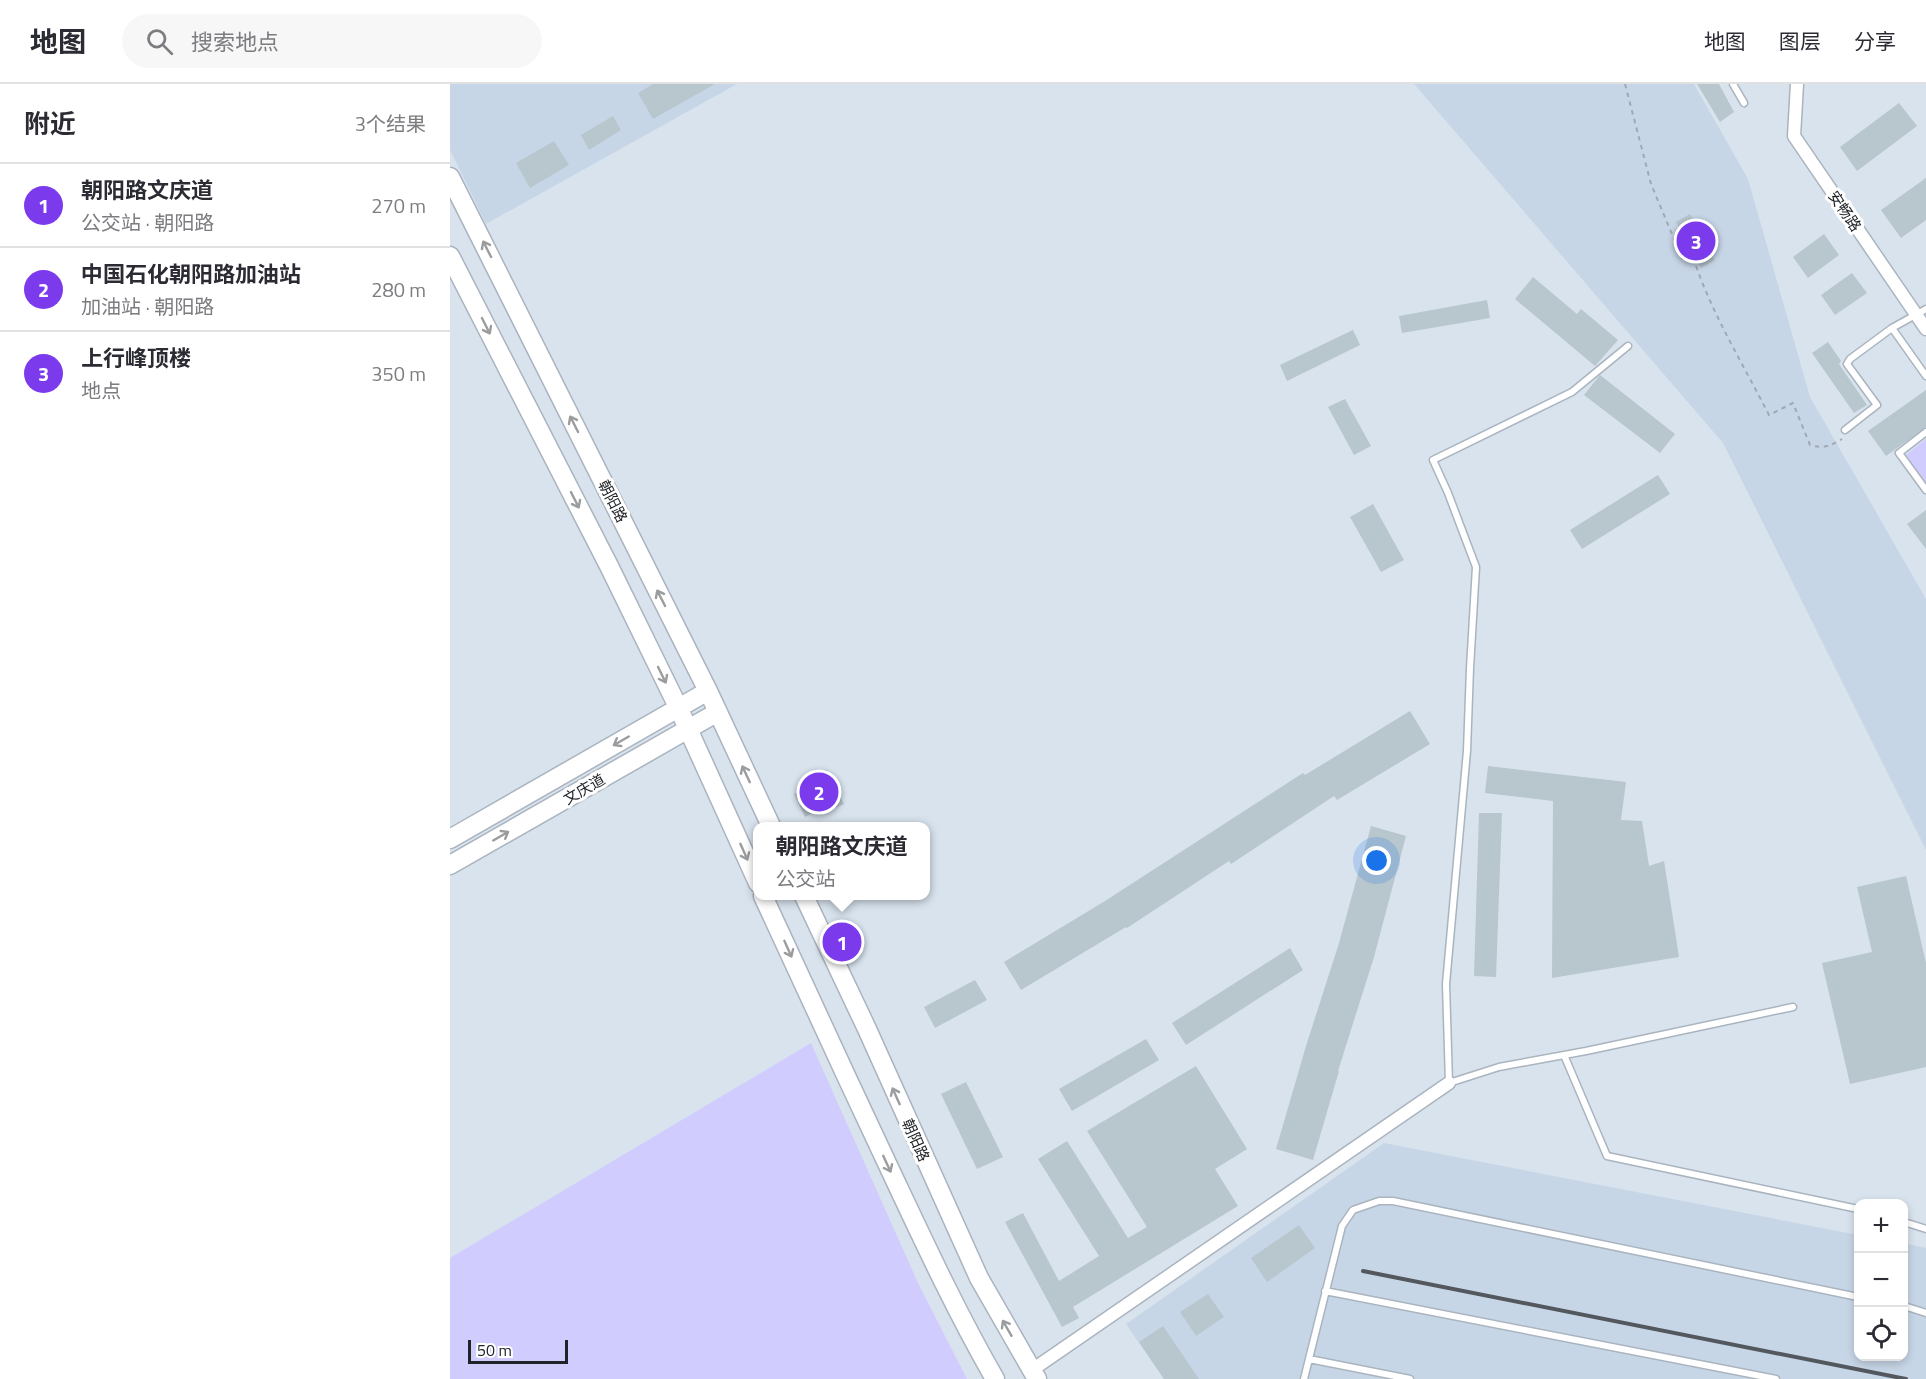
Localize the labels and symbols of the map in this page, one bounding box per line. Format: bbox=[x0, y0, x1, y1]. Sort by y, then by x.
street label: 安畅路 bbox=[1823, 186, 1867, 236]
pin: 3 bbox=[1676, 218, 1716, 264]
one-way arrow bbox=[480, 241, 492, 259]
one-way arrow bbox=[481, 317, 492, 335]
one-way arrow bbox=[568, 415, 579, 433]
street label: 朝阳路 bbox=[593, 476, 633, 526]
one-way arrow bbox=[569, 491, 581, 508]
one-way arrow bbox=[655, 590, 667, 608]
one-way arrow bbox=[657, 665, 668, 683]
one-way arrow bbox=[613, 736, 630, 748]
one-way arrow bbox=[740, 765, 752, 783]
street label: 文庆道 bbox=[559, 768, 609, 810]
pin: 2 bbox=[800, 770, 838, 814]
one-way arrow bbox=[492, 830, 509, 842]
one-way arrow bbox=[738, 842, 750, 860]
your location bbox=[1362, 846, 1391, 875]
pin: 1 bbox=[822, 920, 862, 964]
one-way arrow bbox=[782, 939, 794, 957]
one-way arrow bbox=[890, 1087, 901, 1105]
street label: 朝阳路 bbox=[896, 1115, 936, 1165]
one-way arrow bbox=[882, 1154, 894, 1172]
one-way arrow bbox=[1001, 1320, 1013, 1337]
scale bar bbox=[468, 1337, 568, 1364]

